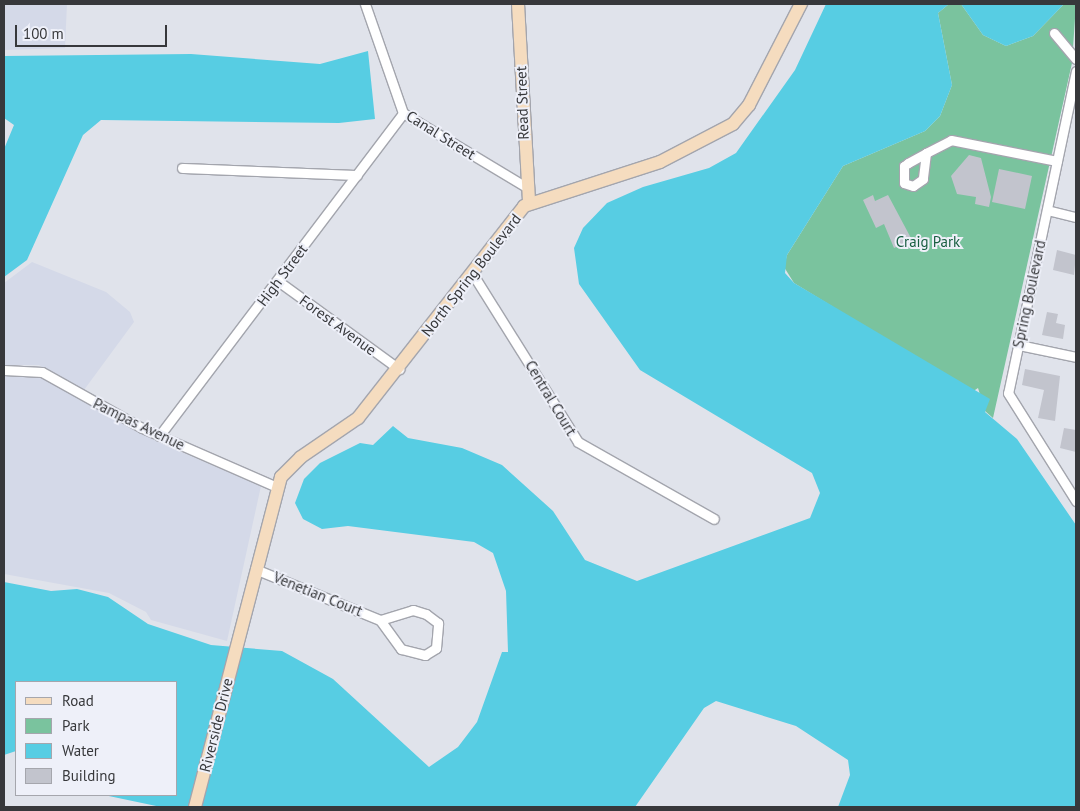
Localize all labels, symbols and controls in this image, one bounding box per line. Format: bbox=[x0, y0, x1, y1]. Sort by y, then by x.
scale bar bbox=[18, 15, 170, 47]
text: 100 m bbox=[23, 24, 64, 43]
street label: Read Street bbox=[512, 66, 532, 140]
street label: Canal Street bbox=[403, 107, 479, 163]
street label: North Spring Boulevard bbox=[417, 210, 525, 340]
park label: Craig Park bbox=[896, 233, 960, 251]
street label: Spring Boulevard bbox=[1009, 238, 1049, 350]
street label: High Street bbox=[253, 241, 311, 309]
street label: Forest Avenue bbox=[296, 291, 380, 359]
street label: Central Court bbox=[521, 357, 581, 439]
street label: Pampas Avenue bbox=[90, 394, 188, 454]
street label: Venetian Court bbox=[271, 568, 365, 620]
street label: Riverside Drive bbox=[196, 676, 236, 774]
legend bbox=[15, 681, 178, 796]
text: Road bbox=[62, 691, 94, 710]
text: Park bbox=[62, 716, 90, 735]
text: Water bbox=[62, 741, 99, 760]
text: Building bbox=[62, 766, 116, 785]

